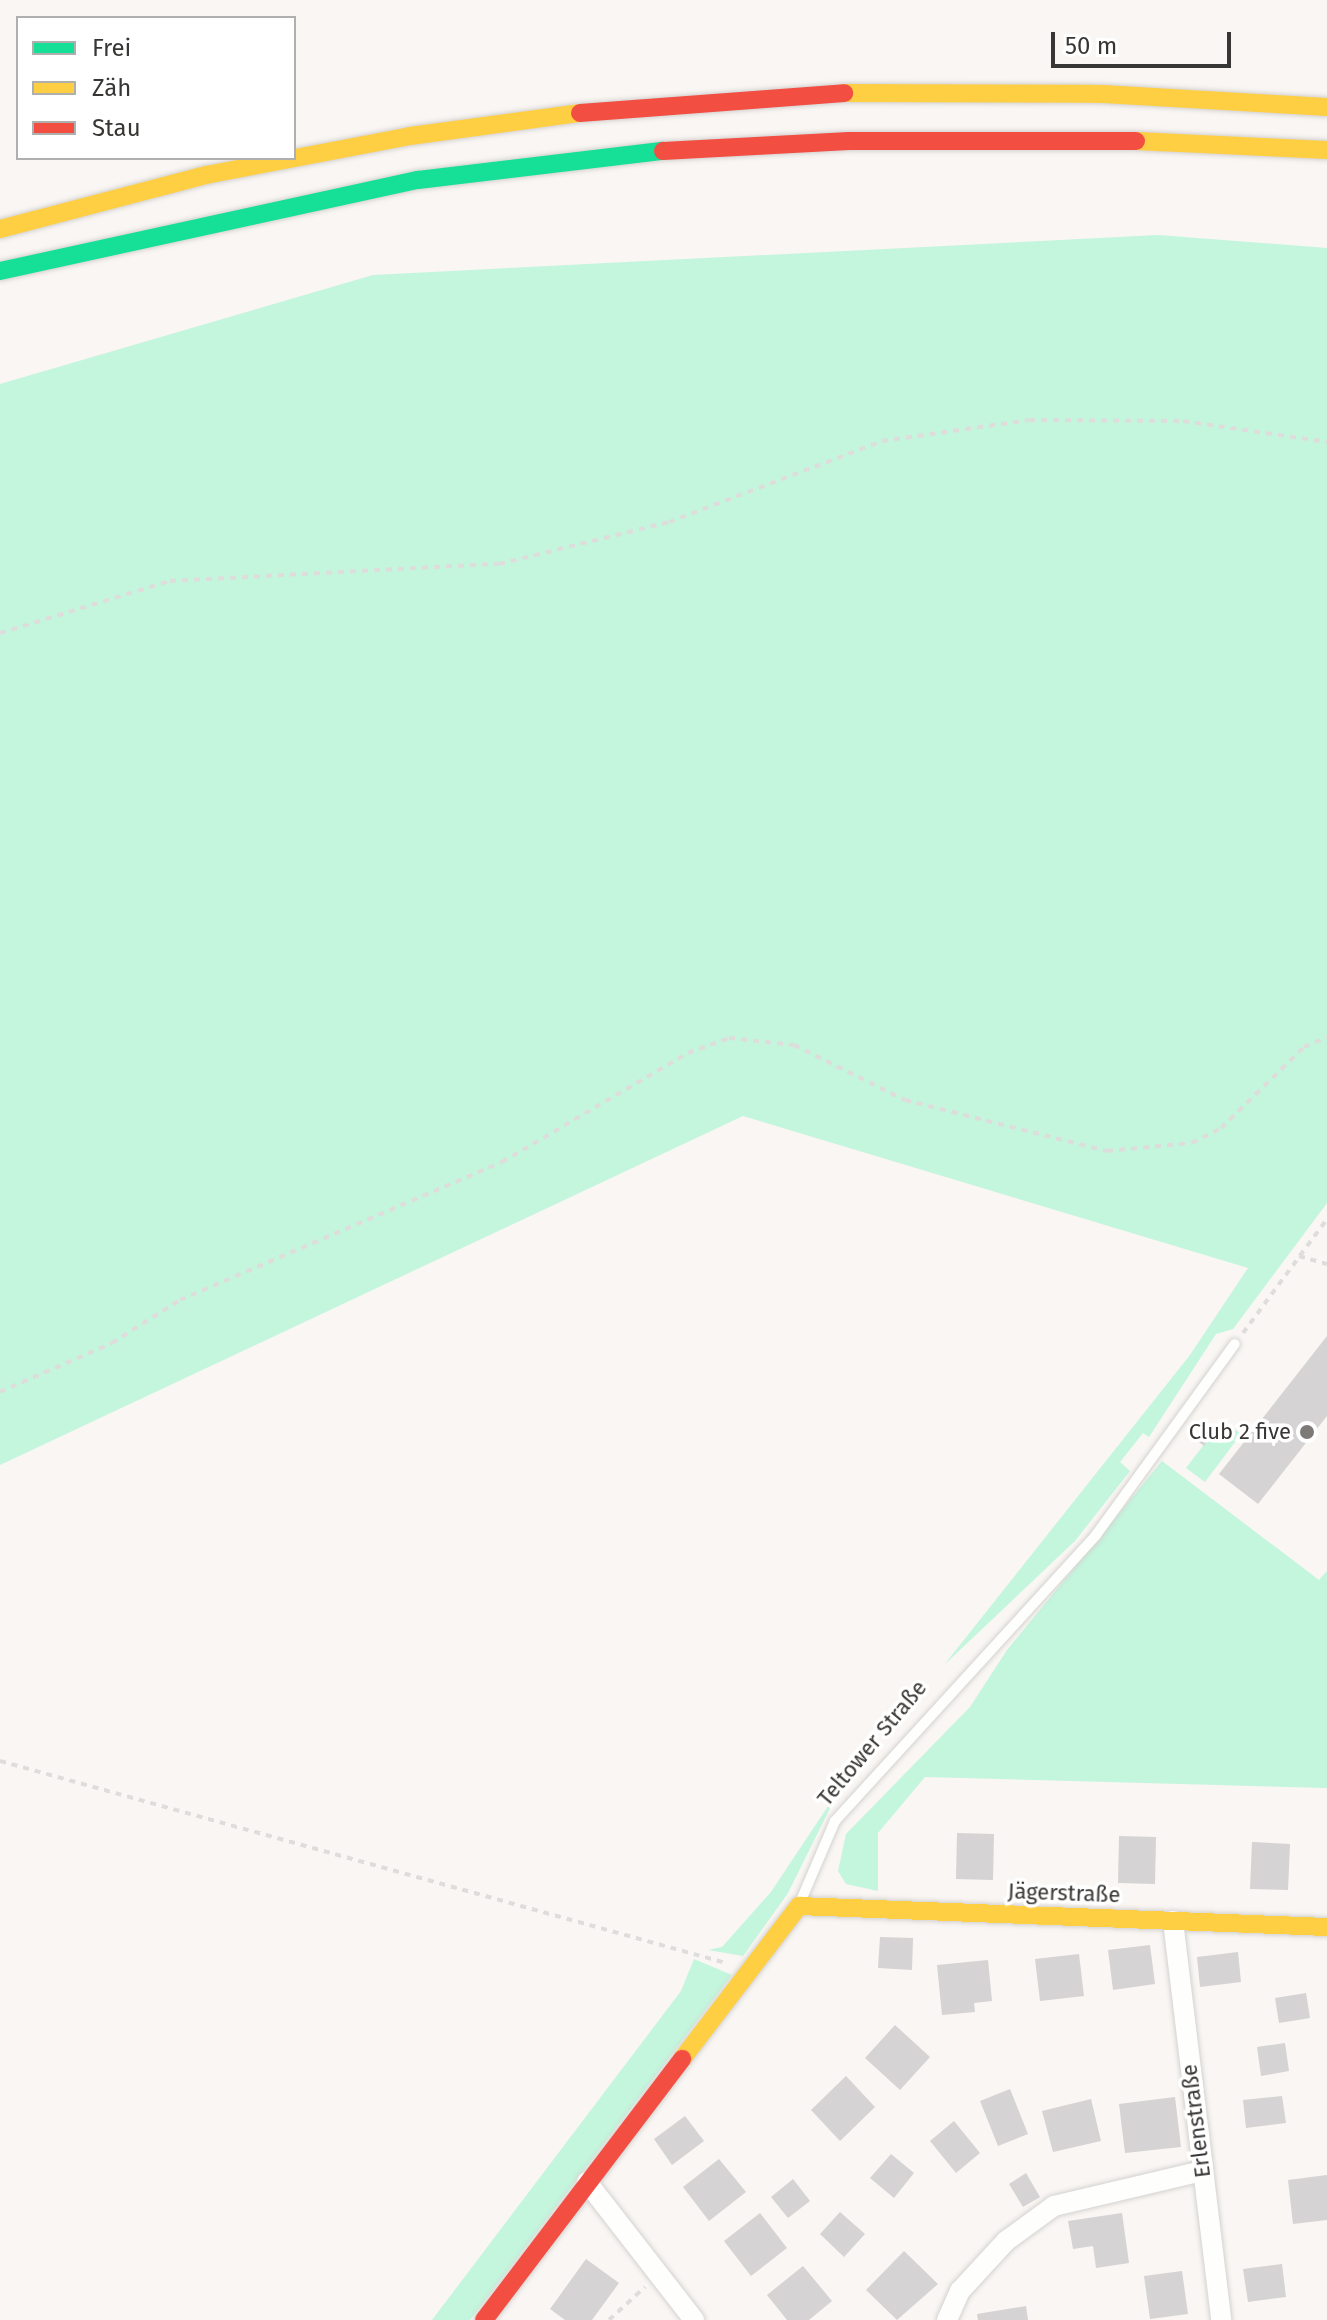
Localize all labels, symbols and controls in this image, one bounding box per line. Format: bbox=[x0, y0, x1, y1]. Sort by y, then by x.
legend bbox=[16, 16, 296, 160]
scale bar bbox=[1055, 16, 1235, 66]
text: 50 m bbox=[1065, 32, 1117, 60]
text: Frei bbox=[92, 34, 131, 62]
text: Zäh bbox=[92, 74, 131, 102]
text: Stau bbox=[92, 114, 141, 142]
place label: Club 2 five bbox=[1189, 1419, 1291, 1445]
marker: Club 2 five bbox=[1298, 1423, 1316, 1441]
street label: Teltower Straße bbox=[812, 1675, 932, 1811]
street label: Jägerstraße bbox=[1007, 1878, 1121, 1908]
street label: Erlenstraße bbox=[1176, 2063, 1216, 2179]

